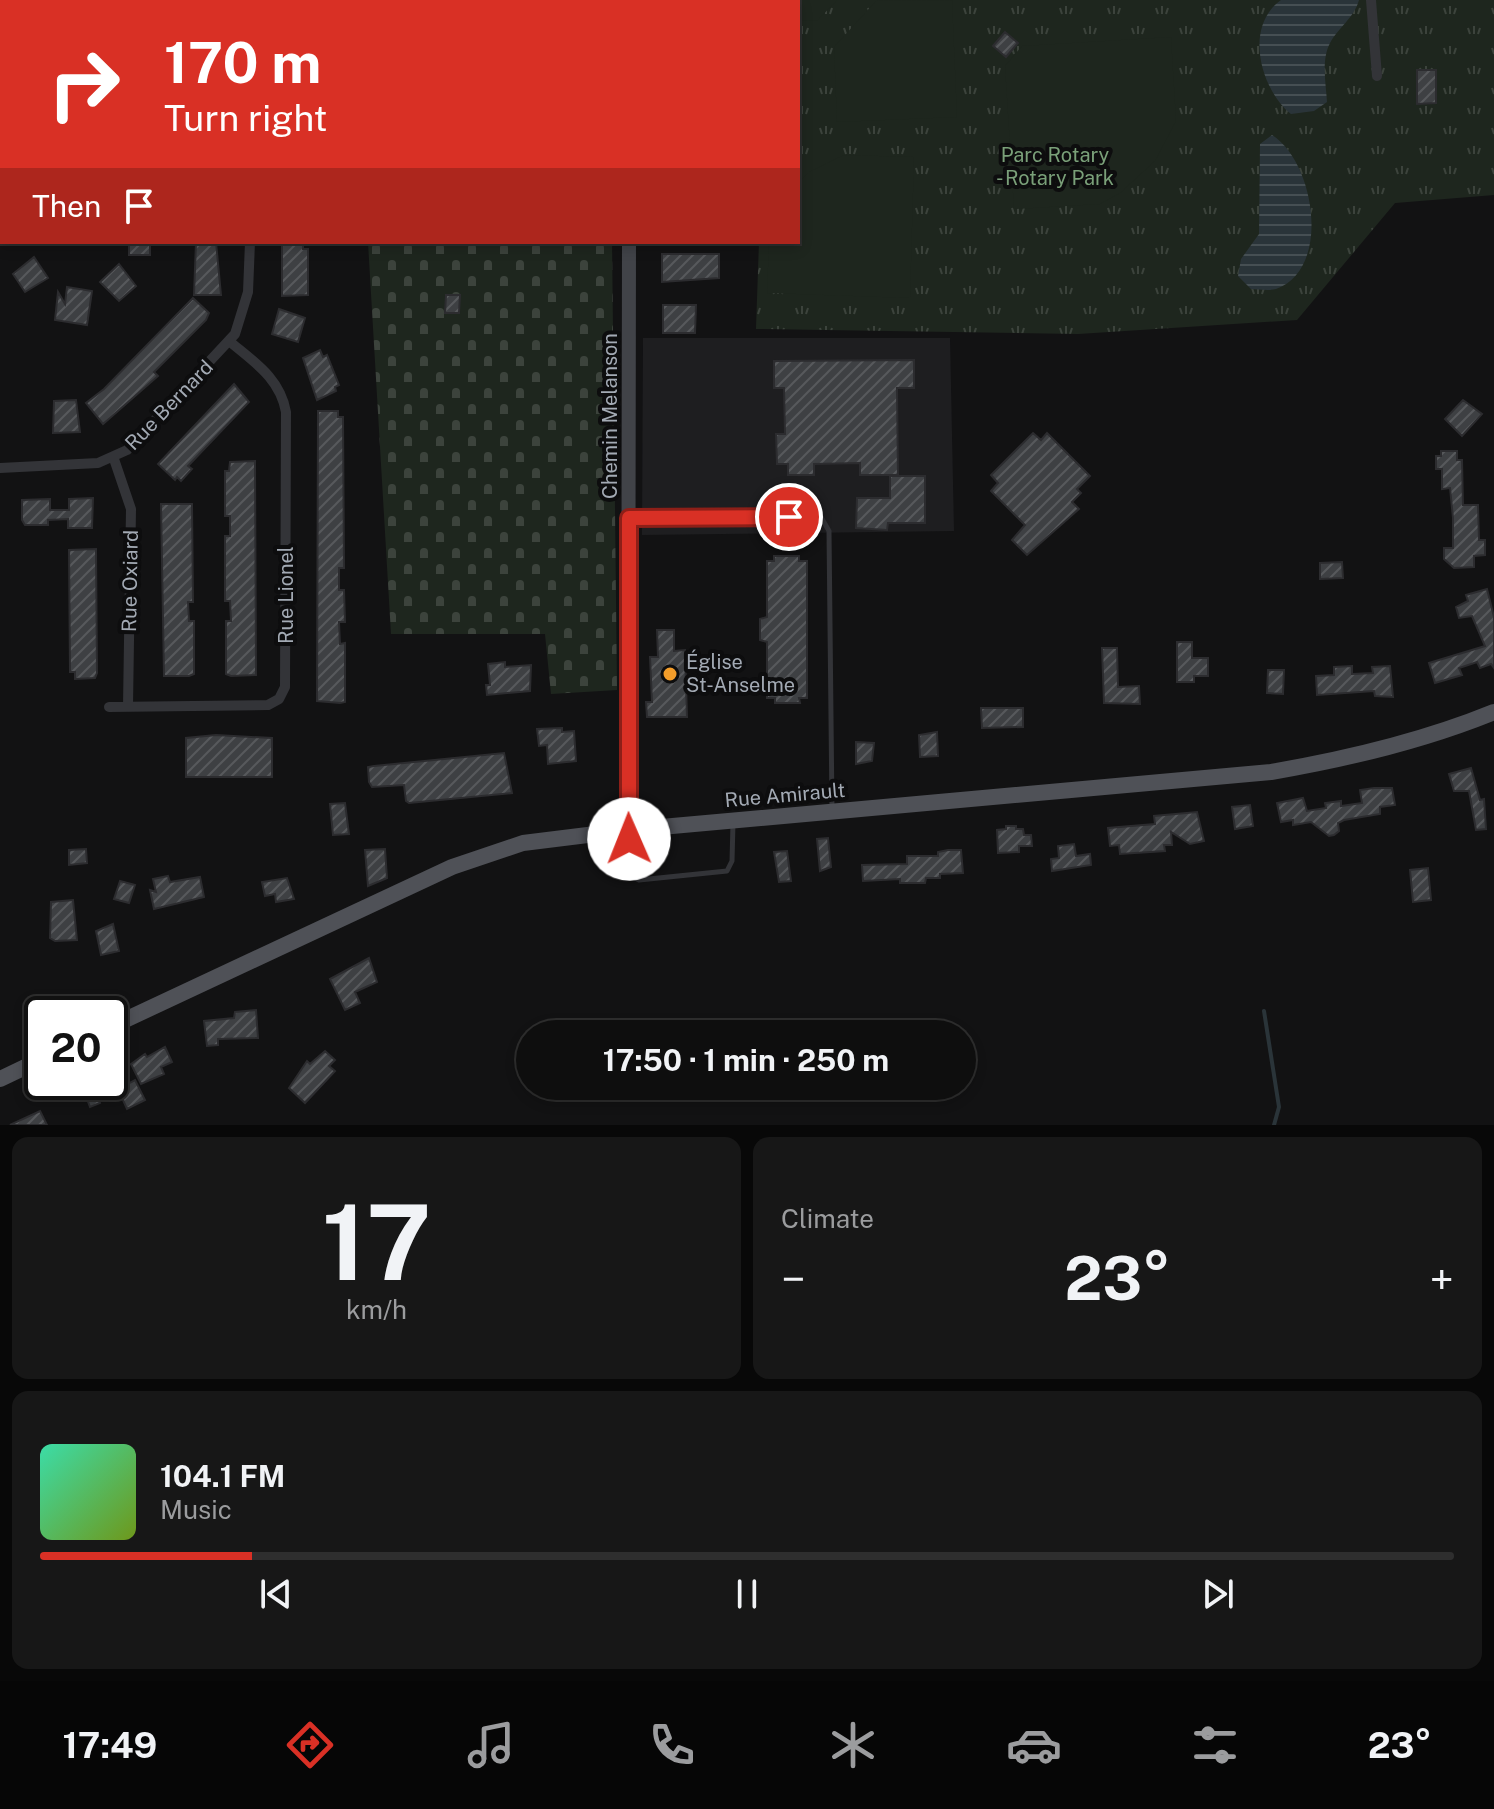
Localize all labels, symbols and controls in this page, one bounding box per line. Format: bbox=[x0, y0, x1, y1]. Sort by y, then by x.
text: 170 m bbox=[164, 30, 321, 96]
icon: right bbox=[32, 32, 136, 136]
text: Turn right bbox=[164, 97, 327, 139]
park label: Parc Rotary - Rotary Park bbox=[996, 143, 1114, 190]
icon: arrive bbox=[117, 184, 161, 228]
text: Then bbox=[32, 188, 101, 224]
street label: Chemin Melanson bbox=[598, 333, 622, 499]
street label: Rue Bernard bbox=[120, 355, 218, 455]
pin bbox=[755, 483, 823, 551]
icon: arrive bbox=[767, 495, 811, 539]
street label: Rue Oxiard bbox=[117, 530, 143, 632]
street label: Rue Lionel bbox=[274, 546, 298, 644]
place label: Église St-Anselme bbox=[686, 649, 795, 697]
marker: Église St-Anselme bbox=[661, 665, 679, 683]
street label: Rue Amirault bbox=[724, 778, 846, 812]
position arrow bbox=[587, 797, 671, 881]
speed limit sign: 20 bbox=[24, 996, 128, 1100]
text: 17:50 · 1 min · 250 m bbox=[603, 1042, 889, 1078]
text: 17 bbox=[322, 1181, 431, 1303]
text: Climate bbox=[781, 1203, 874, 1234]
text: 23° bbox=[1064, 1243, 1171, 1314]
text: − bbox=[781, 1253, 805, 1305]
text: + bbox=[1430, 1253, 1454, 1305]
text: km/h bbox=[346, 1294, 407, 1325]
text: 104.1 FM bbox=[160, 1458, 285, 1494]
text: Music bbox=[160, 1494, 232, 1525]
icon: previous bbox=[254, 1572, 298, 1616]
icon: pause bbox=[725, 1572, 769, 1616]
icon: next bbox=[1196, 1572, 1240, 1616]
icon: directions bbox=[282, 1717, 338, 1773]
icon: music bbox=[463, 1717, 519, 1773]
icon: phone bbox=[644, 1717, 700, 1773]
icon: climate bbox=[825, 1717, 881, 1773]
icon: car bbox=[1006, 1717, 1062, 1773]
icon: filters bbox=[1187, 1717, 1243, 1773]
text: 17:49 bbox=[62, 1724, 157, 1766]
text: 23° bbox=[1368, 1724, 1432, 1766]

